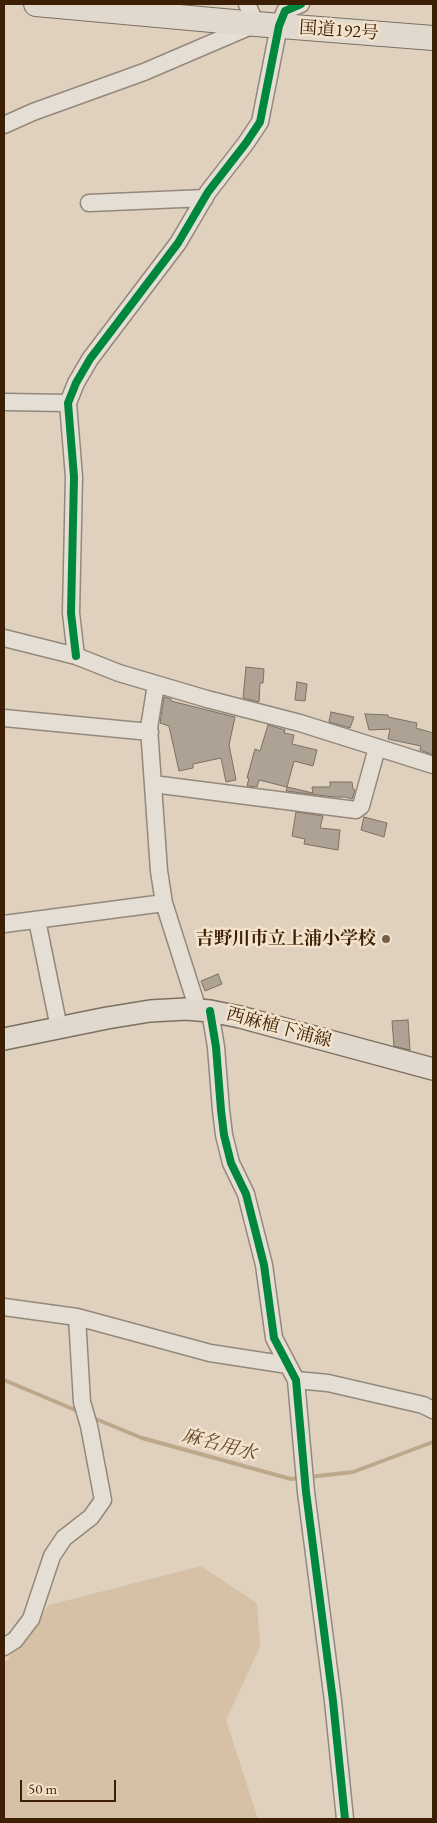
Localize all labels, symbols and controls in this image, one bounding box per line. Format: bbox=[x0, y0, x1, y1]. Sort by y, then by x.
street label: 国道192号 bbox=[298, 17, 380, 45]
place label: 吉野川市立上浦小学校 bbox=[196, 928, 376, 950]
marker: 吉野川市立上浦小学校 bbox=[380, 933, 392, 945]
street label: 西麻植下浦線 bbox=[224, 1004, 334, 1052]
water label: 麻名用水 bbox=[179, 1424, 259, 1466]
scale bar bbox=[22, 1770, 119, 1802]
text: 50 m bbox=[28, 1779, 57, 1798]

